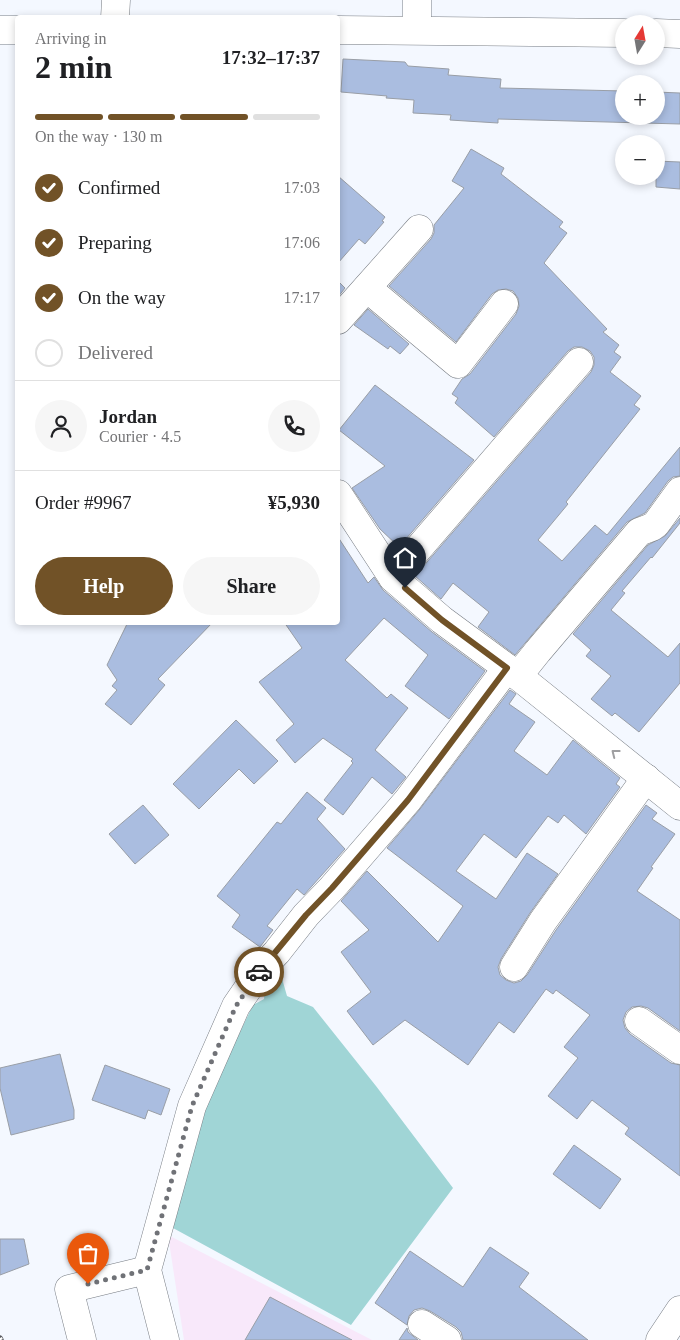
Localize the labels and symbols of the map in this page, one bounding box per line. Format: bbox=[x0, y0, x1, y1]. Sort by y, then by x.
north arrow bbox=[615, 15, 665, 65]
pin bbox=[384, 537, 426, 588]
one-way arrow bbox=[612, 751, 621, 759]
courier bbox=[234, 947, 284, 997]
pin bbox=[67, 1233, 109, 1284]

